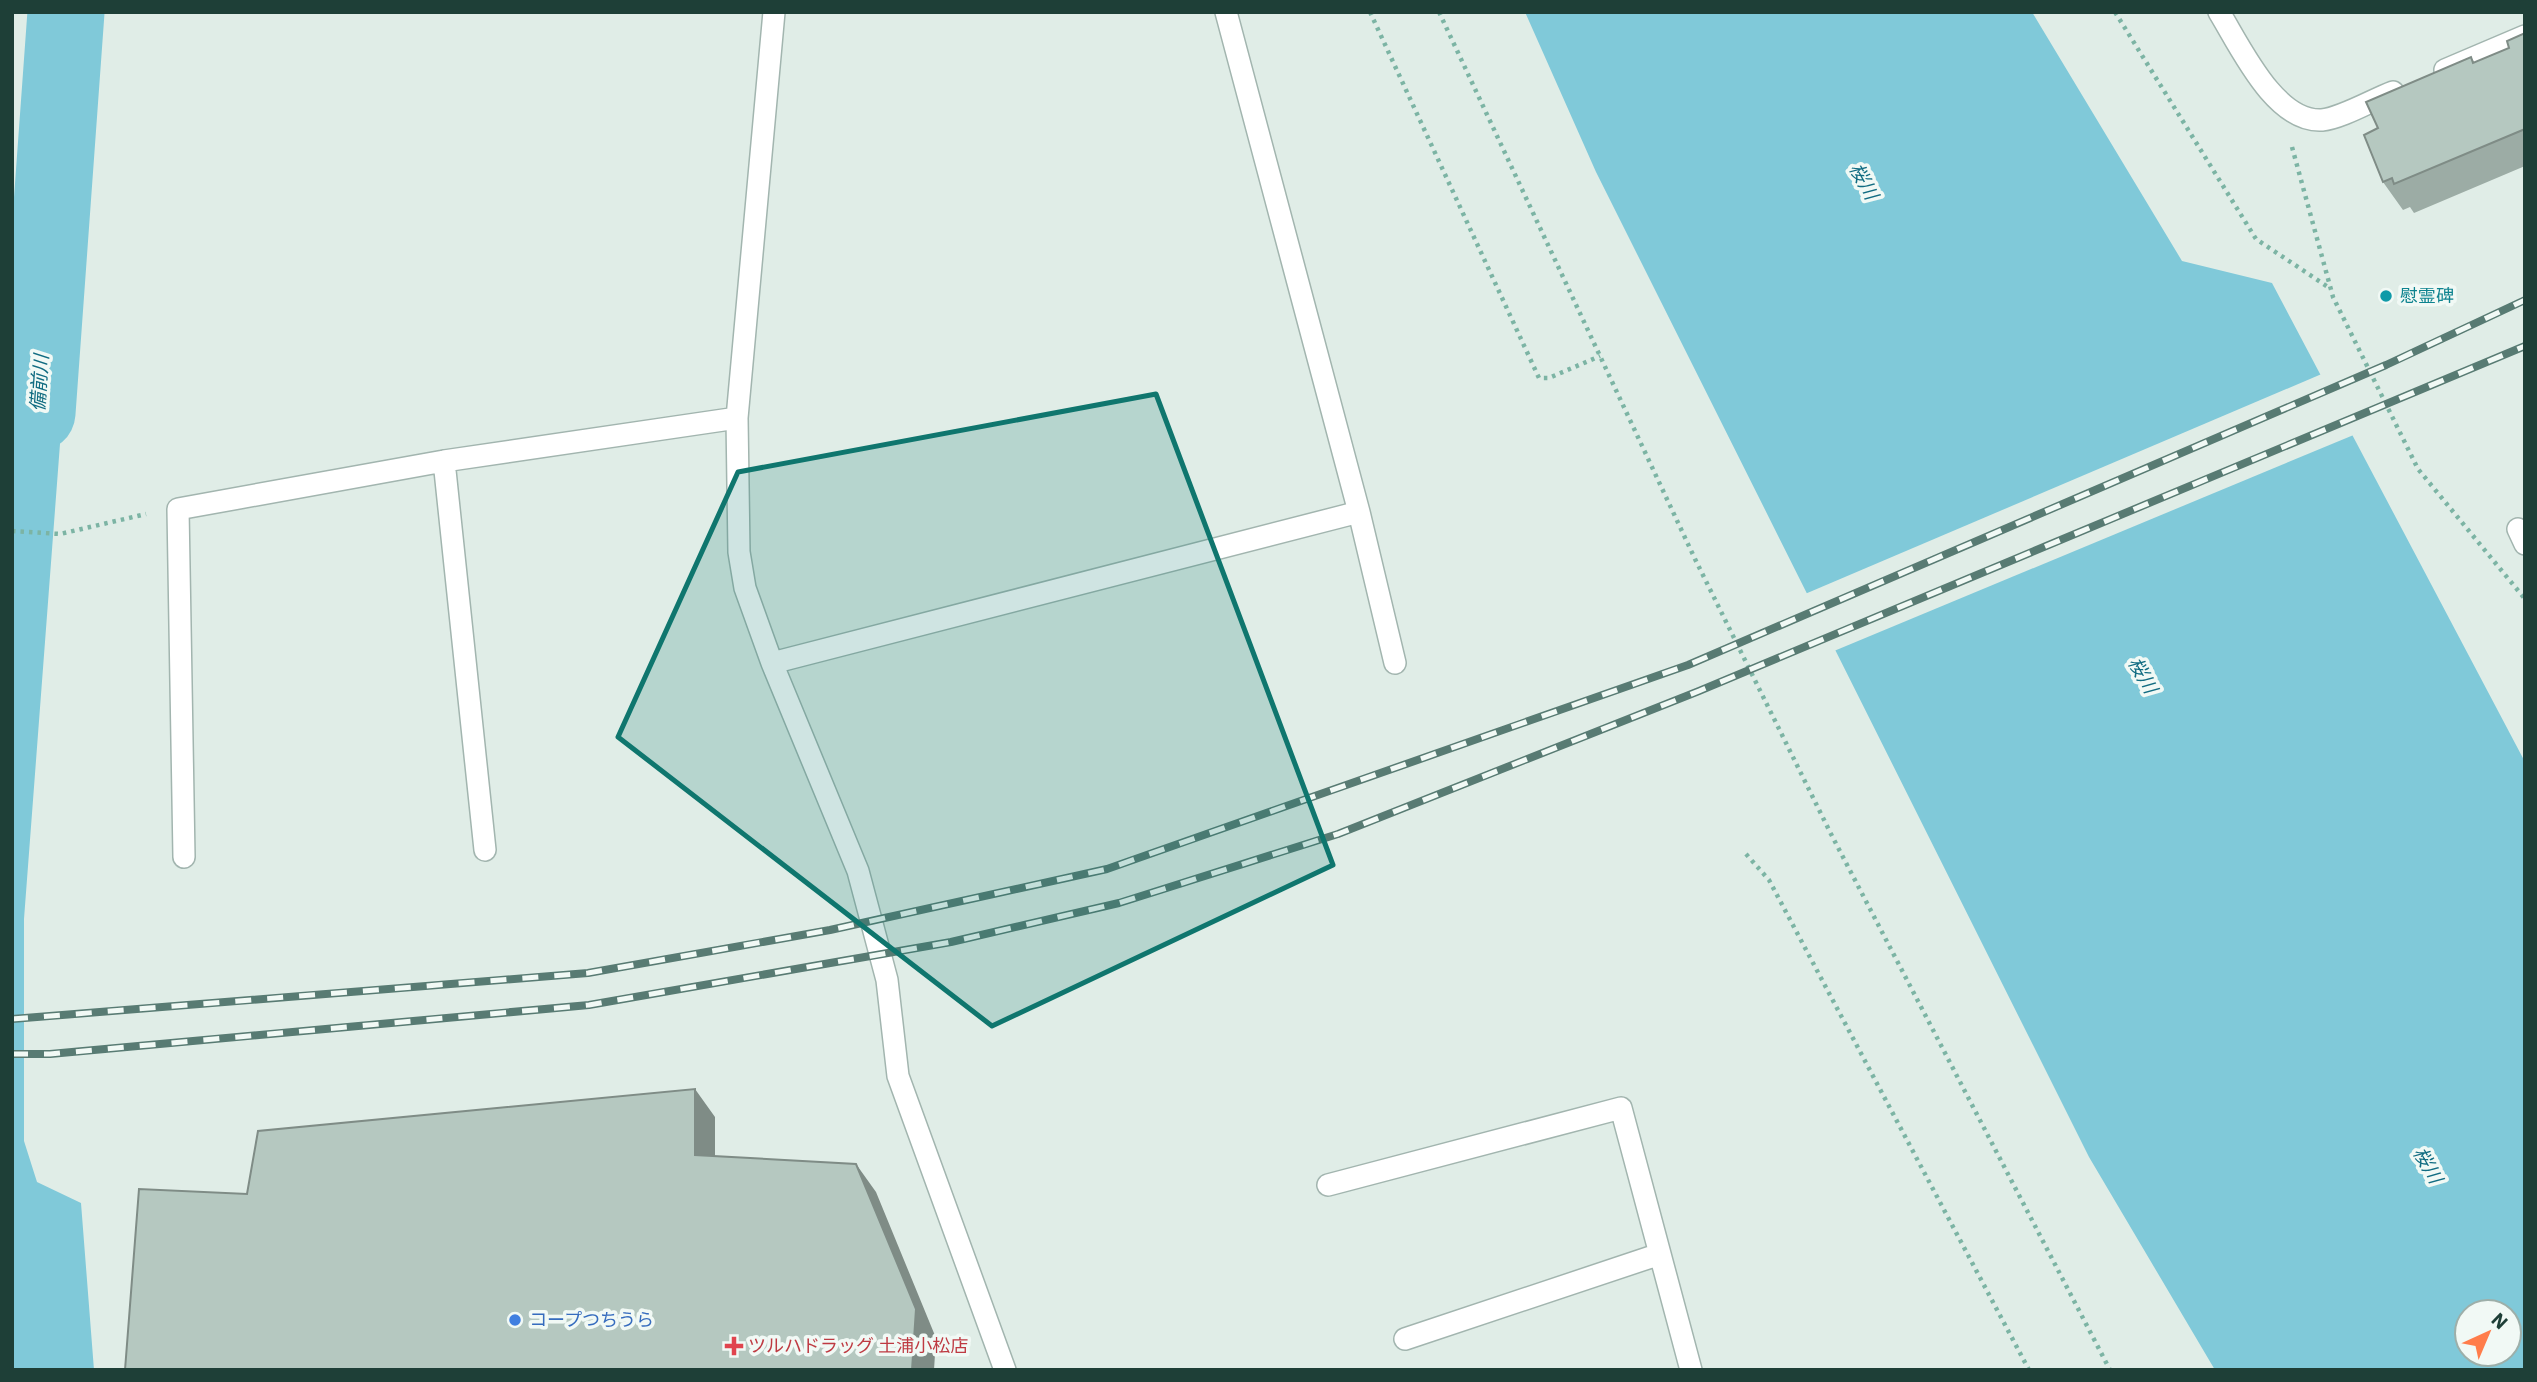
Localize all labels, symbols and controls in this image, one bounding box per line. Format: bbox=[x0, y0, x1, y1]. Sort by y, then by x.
water label: 桜川 bbox=[1844, 159, 1885, 205]
place label: 慰霊碑 bbox=[2400, 284, 2454, 307]
marker: 慰霊碑 bbox=[2378, 288, 2394, 304]
water label: 備前川 bbox=[25, 352, 53, 412]
water label: 桜川 bbox=[2123, 653, 2164, 699]
water label: 桜川 bbox=[2408, 1143, 2449, 1189]
north arrow bbox=[2453, 1298, 2523, 1368]
text: N bbox=[2487, 1307, 2513, 1334]
place label: コープつちうら bbox=[529, 1308, 654, 1331]
marker: コープつちうら bbox=[507, 1312, 523, 1328]
place label: ツルハドラッグ 土浦小松店 bbox=[748, 1334, 968, 1357]
marker: ツルハドラッグ 土浦小松店 bbox=[726, 1338, 742, 1354]

